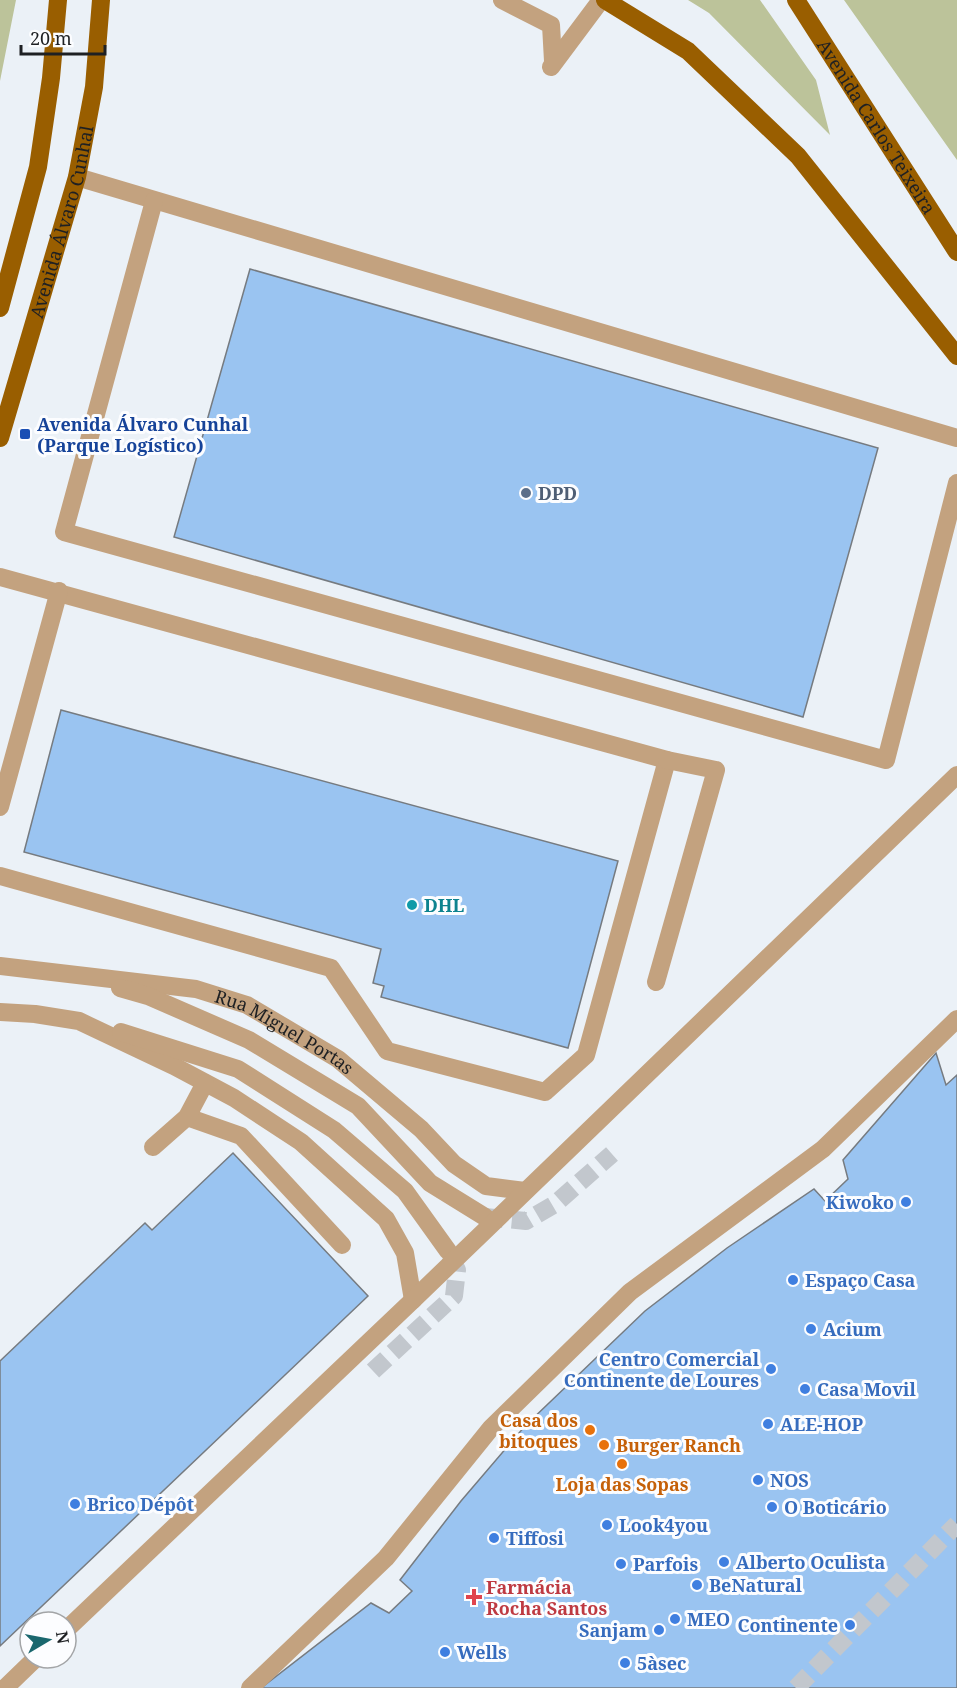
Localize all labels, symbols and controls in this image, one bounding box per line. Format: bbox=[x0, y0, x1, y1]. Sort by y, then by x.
scale bar bbox=[21, 18, 105, 56]
text: 20 m bbox=[30, 26, 72, 50]
street label: Avenida Carlos Teixeira bbox=[812, 34, 942, 218]
street label: Avenida Álvaro Cunhal bbox=[24, 123, 99, 321]
place label: Avenida Álvaro Cunhal (Parque Logístico) bbox=[37, 412, 249, 457]
marker: Avenida Álvaro Cunhal (Parque Logístico) bbox=[18, 427, 32, 441]
place label: DPD bbox=[538, 481, 577, 505]
marker: DPD bbox=[519, 486, 533, 500]
place label: DHL bbox=[424, 893, 465, 917]
marker: DHL bbox=[405, 898, 419, 912]
street label: Rua Miguel Portas bbox=[212, 984, 359, 1079]
place label: Kiwoko bbox=[826, 1190, 894, 1214]
marker: Kiwoko bbox=[899, 1195, 913, 1209]
place label: Espaço Casa bbox=[805, 1268, 916, 1292]
marker: Espaço Casa bbox=[786, 1273, 800, 1287]
place label: Acium bbox=[823, 1317, 882, 1341]
marker: Acium bbox=[804, 1322, 818, 1336]
place label: Centro Comercial Continente de Loures bbox=[564, 1347, 760, 1392]
marker: Centro Comercial Continente de Loures bbox=[764, 1362, 778, 1376]
place label: Casa Movil bbox=[817, 1377, 916, 1401]
marker: Casa Movil bbox=[798, 1382, 812, 1396]
place label: Casa dos bitoques bbox=[499, 1408, 578, 1453]
place label: ALE-HOP bbox=[780, 1412, 864, 1436]
marker: ALE-HOP bbox=[761, 1417, 775, 1431]
marker: Casa dos bitoques bbox=[583, 1423, 597, 1437]
place label: Burger Ranch bbox=[616, 1433, 741, 1457]
marker: Burger Ranch bbox=[597, 1438, 611, 1452]
marker: Loja das Sopas bbox=[615, 1457, 629, 1471]
place label: NOS bbox=[770, 1468, 809, 1492]
place label: Loja das Sopas bbox=[556, 1472, 689, 1496]
marker: NOS bbox=[751, 1473, 765, 1487]
place label: Brico Dépôt bbox=[87, 1492, 194, 1516]
place label: O Boticário bbox=[784, 1495, 887, 1519]
marker: Brico Dépôt bbox=[68, 1497, 82, 1511]
marker: O Boticário bbox=[765, 1500, 779, 1514]
place label: Look4you bbox=[619, 1513, 708, 1537]
marker: Look4you bbox=[600, 1518, 614, 1532]
place label: Tiffosi bbox=[506, 1526, 565, 1550]
marker: Tiffosi bbox=[487, 1531, 501, 1545]
place label: Alberto Oculista bbox=[736, 1550, 886, 1574]
place label: Parfois bbox=[633, 1552, 698, 1576]
marker: Alberto Oculista bbox=[717, 1555, 731, 1569]
marker: Parfois bbox=[614, 1557, 628, 1571]
place label: BeNatural bbox=[709, 1573, 803, 1597]
place label: Farmácia Rocha Santos bbox=[486, 1575, 607, 1620]
marker: BeNatural bbox=[690, 1578, 704, 1592]
marker: Farmácia Rocha Santos bbox=[467, 1590, 481, 1604]
place label: MEO bbox=[687, 1607, 730, 1631]
north arrow bbox=[18, 1610, 78, 1670]
marker: MEO bbox=[668, 1612, 682, 1626]
place label: Continente bbox=[737, 1613, 838, 1637]
place label: Sanjam bbox=[579, 1618, 647, 1642]
marker: Continente bbox=[843, 1618, 857, 1632]
marker: Sanjam bbox=[652, 1623, 666, 1637]
text: N bbox=[51, 1629, 75, 1646]
place label: Wells bbox=[457, 1640, 507, 1664]
marker: Wells bbox=[438, 1645, 452, 1659]
place label: 5àsec bbox=[637, 1651, 686, 1675]
marker: 5àsec bbox=[618, 1656, 632, 1670]

